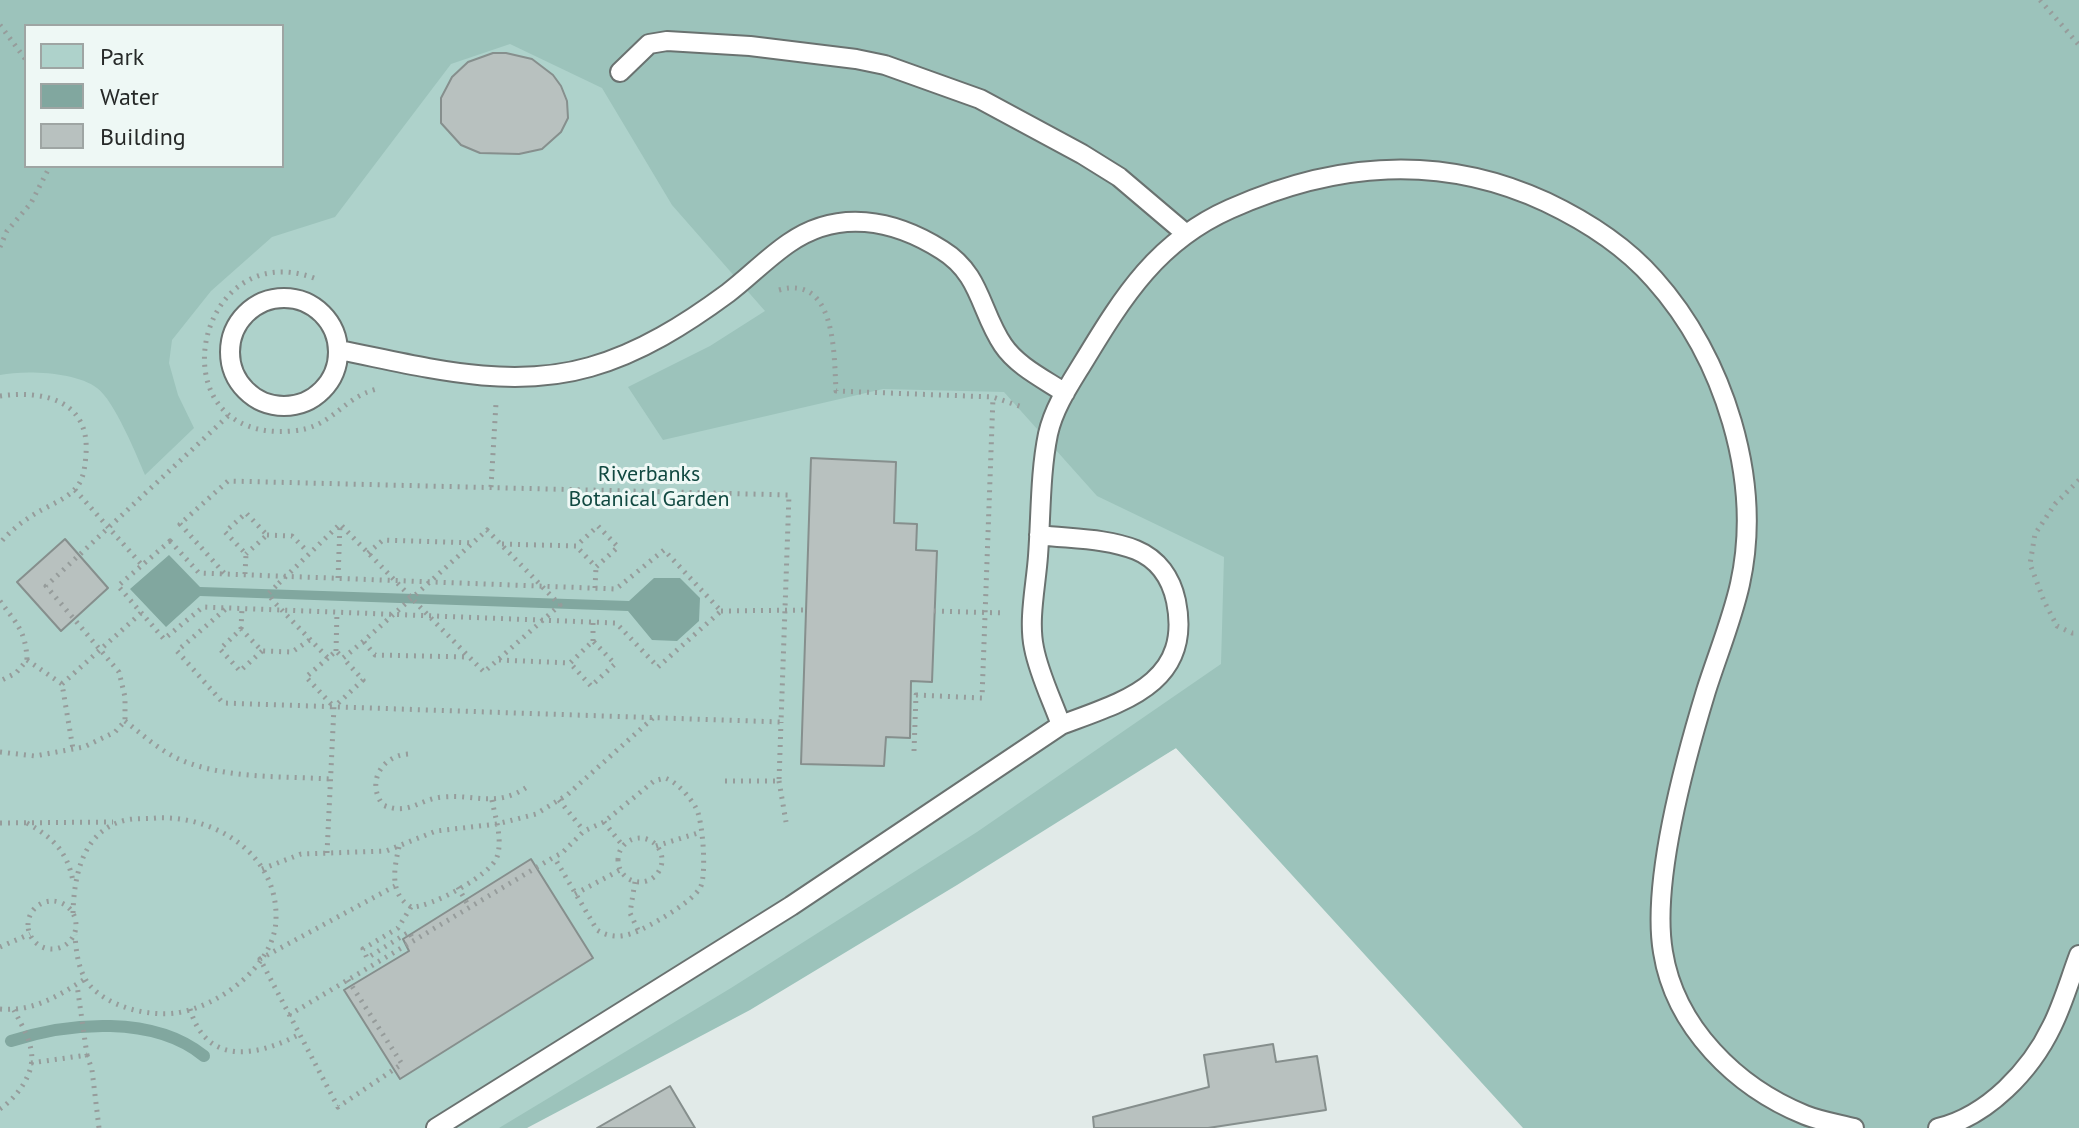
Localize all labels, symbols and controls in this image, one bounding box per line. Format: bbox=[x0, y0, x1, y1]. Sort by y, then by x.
legend bbox=[24, 24, 284, 168]
text: Park bbox=[100, 41, 144, 72]
text: Water bbox=[100, 81, 159, 112]
text: Building bbox=[100, 121, 186, 152]
park label: Riverbanks Botanical Garden bbox=[569, 462, 729, 514]

